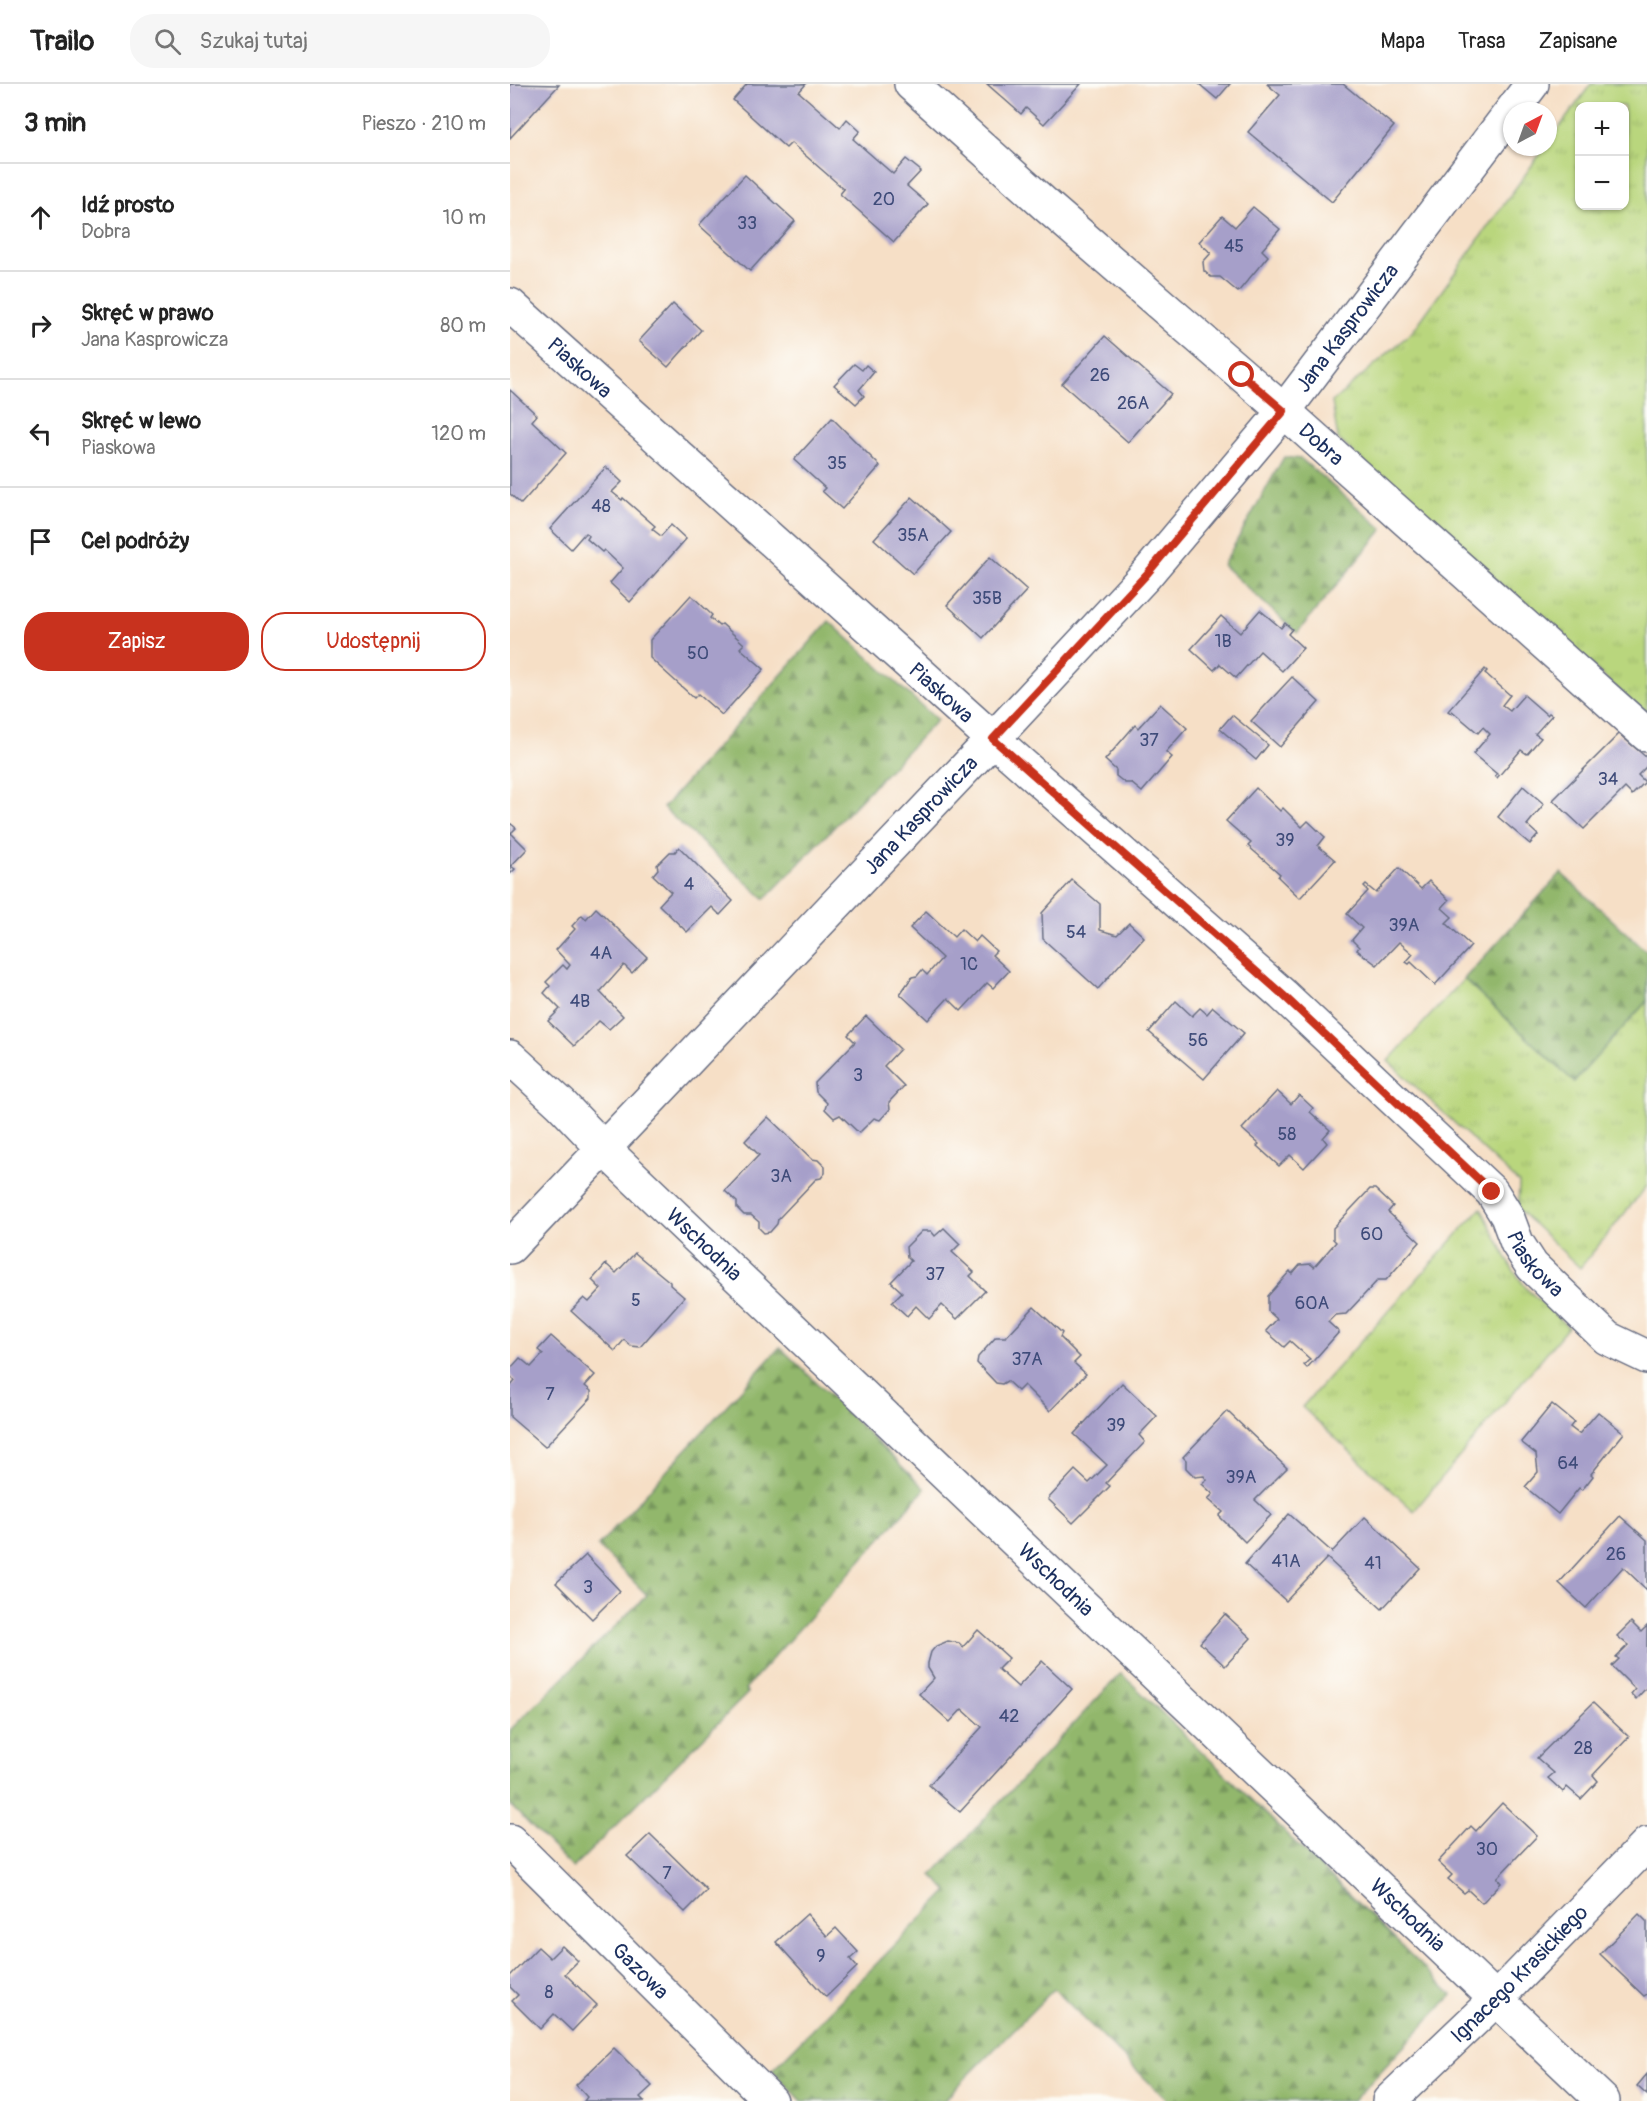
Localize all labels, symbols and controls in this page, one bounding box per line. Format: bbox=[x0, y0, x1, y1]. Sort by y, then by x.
search box bbox=[130, 14, 550, 68]
text: Trailo bbox=[30, 24, 94, 59]
icon: search bbox=[151, 25, 184, 58]
text: Szukaj tutaj bbox=[199, 27, 308, 55]
text: Mapa bbox=[1380, 28, 1425, 55]
text: Trasa bbox=[1458, 28, 1506, 55]
text: Zapisane bbox=[1539, 28, 1617, 55]
north arrow bbox=[1503, 102, 1557, 156]
map controls bbox=[1575, 102, 1629, 210]
button: + bbox=[1575, 102, 1629, 156]
text: 3 min bbox=[24, 107, 86, 139]
text: Pieszo · 210 m bbox=[362, 111, 486, 136]
button: − bbox=[1575, 156, 1629, 210]
house number: 20 bbox=[873, 188, 895, 211]
text: Idź prosto bbox=[81, 191, 174, 219]
icon: ahead bbox=[24, 201, 57, 234]
text: 10 m bbox=[442, 205, 486, 230]
house number: 33 bbox=[737, 212, 757, 235]
text: Dobra bbox=[81, 219, 131, 244]
house number: 45 bbox=[1224, 235, 1244, 258]
street label: Jana Kasprowicza bbox=[1290, 258, 1405, 398]
text: Skręć w prawo bbox=[81, 299, 214, 327]
icon: right bbox=[24, 309, 57, 342]
text: 80 m bbox=[440, 313, 486, 338]
text: Jana Kasprowicza bbox=[81, 327, 228, 352]
street label: Piaskowa bbox=[541, 332, 618, 404]
route start bbox=[1228, 361, 1254, 387]
house number: 26 bbox=[1090, 364, 1110, 387]
house number: 26A bbox=[1117, 392, 1149, 415]
text: Skręć w lewo bbox=[81, 407, 201, 435]
icon: left bbox=[24, 417, 57, 450]
street label: Dobra bbox=[1293, 417, 1349, 472]
text: 120 m bbox=[431, 421, 486, 446]
text: Piaskowa bbox=[81, 435, 156, 460]
house number: 35 bbox=[827, 452, 847, 475]
house number: 48 bbox=[591, 495, 611, 518]
house number: 35A bbox=[897, 524, 929, 547]
icon: arrive bbox=[24, 525, 57, 558]
text: Cel podróży bbox=[81, 527, 189, 555]
house number: 35B bbox=[972, 587, 1002, 610]
button: Zapisz bbox=[24, 612, 249, 671]
button: Udostępnij bbox=[261, 612, 486, 671]
house number: 1B bbox=[1214, 630, 1232, 653]
house number: 50 bbox=[687, 642, 709, 665]
street label: Piaskowa bbox=[903, 657, 979, 729]
house number: 37 bbox=[1139, 729, 1159, 752]
street label: Jana Kasprowicza bbox=[858, 750, 984, 881]
house number: 34 bbox=[1598, 768, 1619, 791]
house number: 39 bbox=[1275, 829, 1295, 852]
house number: 4 bbox=[684, 873, 695, 896]
house number: 39A bbox=[1389, 914, 1420, 937]
house number: 54 bbox=[1066, 921, 1087, 944]
house number: 4A bbox=[590, 942, 612, 965]
house number: 1C bbox=[960, 953, 978, 976]
house number: 4B bbox=[570, 990, 590, 1013]
house number: 56 bbox=[1188, 1029, 1208, 1052]
house number: 3 bbox=[853, 1064, 863, 1087]
house number: 58 bbox=[1278, 1123, 1296, 1146]
house number: 3A bbox=[770, 1165, 792, 1188]
route end bbox=[1478, 1178, 1504, 1204]
street label: Wschodnia bbox=[660, 1202, 748, 1287]
house number: 60 bbox=[1361, 1223, 1383, 1246]
street label: Piaskowa bbox=[1500, 1228, 1569, 1303]
house number: 37 bbox=[925, 1263, 945, 1286]
house number: 5 bbox=[631, 1289, 641, 1312]
house number: 60A bbox=[1295, 1292, 1330, 1315]
house number: 37A bbox=[1011, 1348, 1043, 1371]
house number: 7 bbox=[545, 1383, 555, 1406]
house number: 39 bbox=[1106, 1414, 1126, 1437]
house number: 64 bbox=[1558, 1452, 1579, 1475]
house number: 39A bbox=[1226, 1466, 1257, 1489]
street label: Wschodnia bbox=[1012, 1538, 1099, 1623]
house number: 26 bbox=[1606, 1543, 1626, 1566]
house number: 41A bbox=[1271, 1550, 1301, 1573]
house number: 41 bbox=[1364, 1552, 1382, 1575]
house number: 3 bbox=[583, 1576, 593, 1599]
house number: 42 bbox=[999, 1705, 1019, 1728]
house number: 28 bbox=[1573, 1737, 1593, 1760]
house number: 30 bbox=[1476, 1838, 1498, 1861]
house number: 7 bbox=[662, 1862, 672, 1885]
street label: Wschodnia bbox=[1364, 1873, 1451, 1958]
street label: Ignacego Krasickiego bbox=[1445, 1900, 1594, 2049]
street label: Gazowa bbox=[606, 1937, 674, 2005]
house number: 9 bbox=[816, 1945, 826, 1968]
house number: 8 bbox=[544, 1981, 554, 2004]

